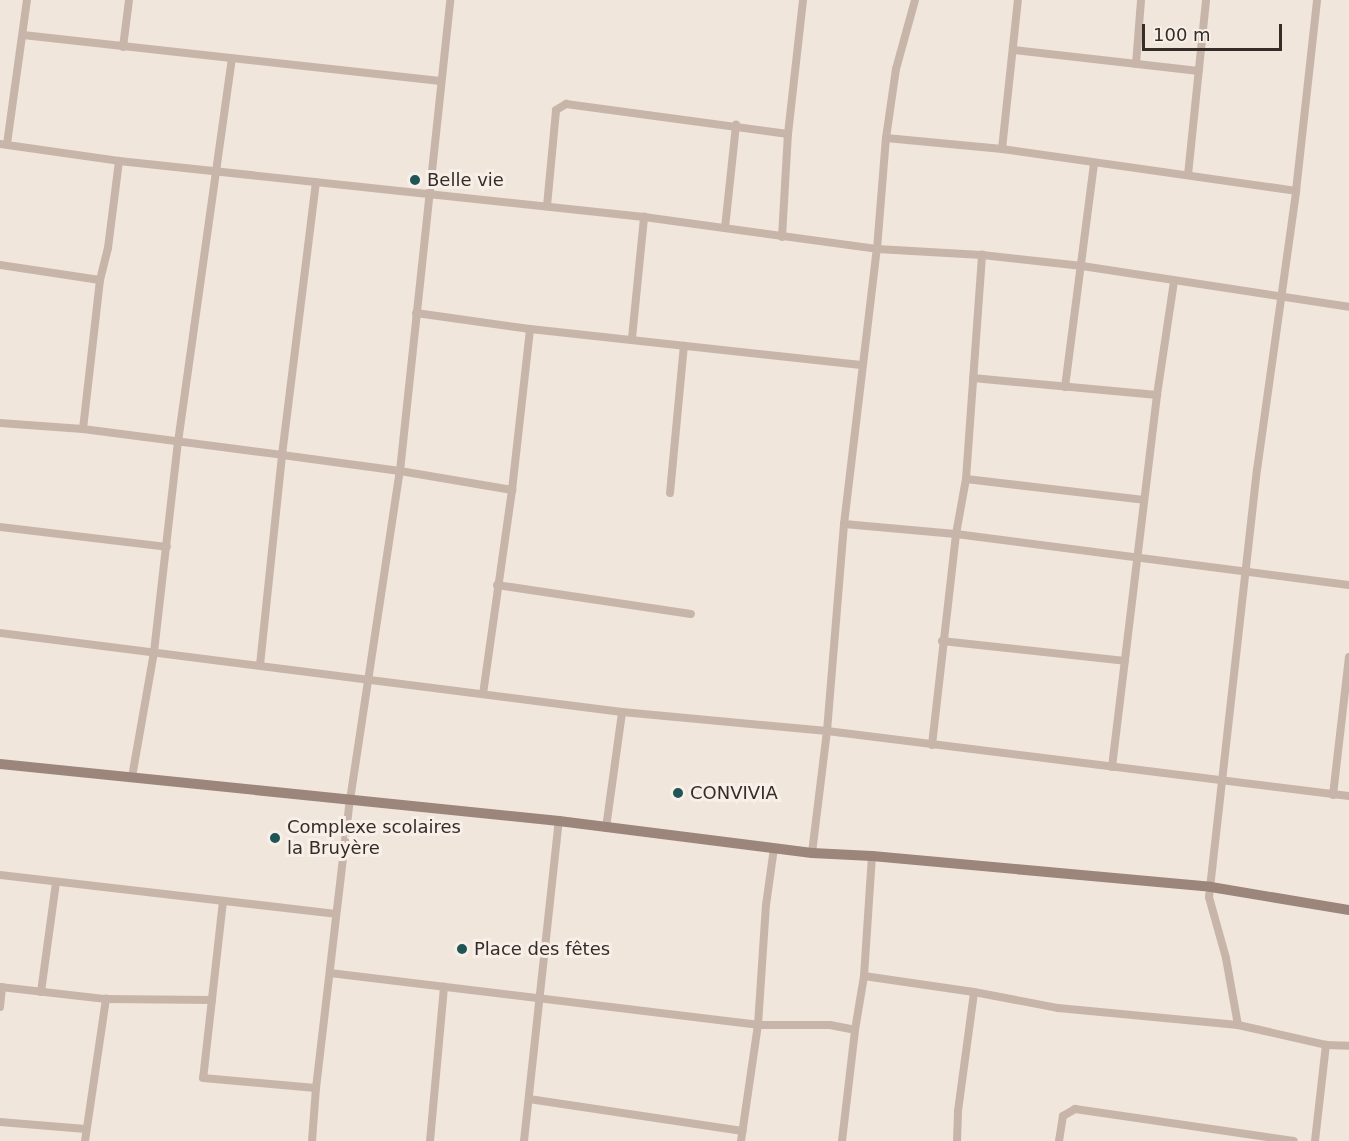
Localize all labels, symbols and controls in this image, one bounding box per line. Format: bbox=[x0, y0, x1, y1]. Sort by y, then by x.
scale bar bbox=[1145, 12, 1284, 50]
text: 100 m bbox=[1153, 24, 1211, 45]
place label: Belle vie bbox=[427, 169, 504, 191]
marker: Belle vie bbox=[408, 173, 422, 187]
place label: CONVIVIA bbox=[690, 782, 778, 804]
marker: CONVIVIA bbox=[671, 786, 685, 800]
place label: Complexe scolaires la Bruyère bbox=[287, 817, 461, 860]
marker: Complexe scolaires la Bruyère bbox=[268, 831, 282, 845]
place label: Place des fêtes bbox=[474, 938, 610, 960]
marker: Place des fêtes bbox=[455, 942, 469, 956]

